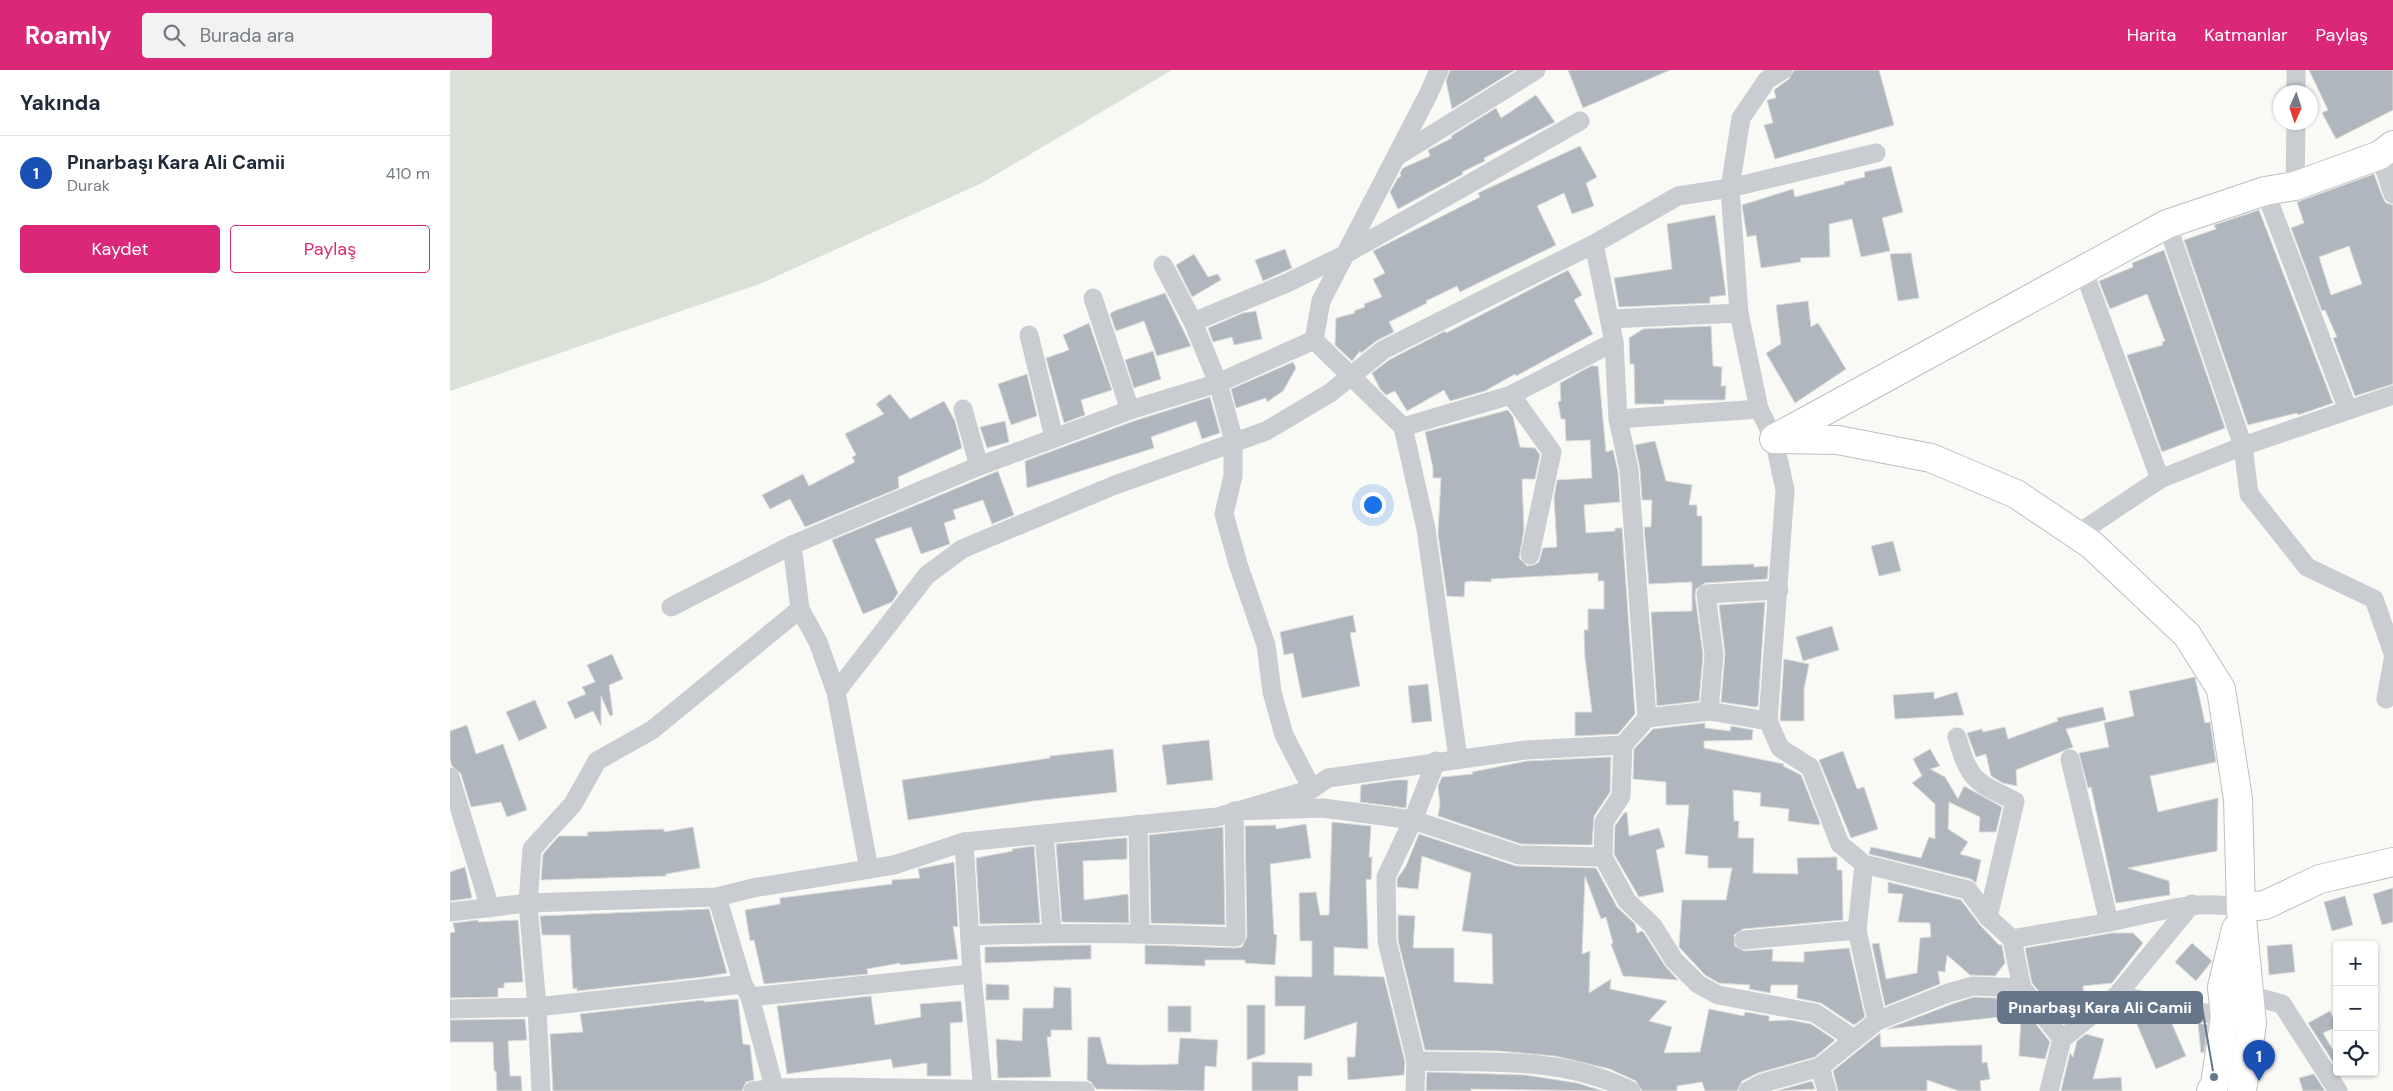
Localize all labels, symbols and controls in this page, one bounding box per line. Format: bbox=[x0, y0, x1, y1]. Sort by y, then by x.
search box bbox=[142, 13, 492, 58]
text: Roamly bbox=[25, 20, 112, 51]
icon: search bbox=[160, 21, 188, 49]
text: Burada ara bbox=[200, 23, 294, 48]
text: Harita bbox=[2127, 23, 2176, 47]
text: Katmanlar bbox=[2204, 23, 2288, 47]
text: Paylaş bbox=[2316, 23, 2368, 47]
north arrow bbox=[2273, 85, 2318, 130]
text: Yakında bbox=[20, 89, 101, 117]
text: Pınarbaşı Kara Ali Camii bbox=[67, 150, 285, 175]
text: 1 bbox=[33, 163, 39, 184]
text: 410 m bbox=[386, 163, 430, 184]
text: Durak bbox=[67, 175, 110, 196]
button: Kaydet bbox=[20, 225, 220, 273]
button: Paylaş bbox=[230, 225, 430, 273]
your location bbox=[1360, 492, 1386, 518]
map controls bbox=[2333, 941, 2378, 1076]
button: + bbox=[2333, 941, 2378, 986]
button: − bbox=[2333, 986, 2378, 1031]
callout: Pınarbaşı Kara Ali Camii bbox=[1998, 992, 2202, 1023]
text: Pınarbaşı Kara Ali Camii bbox=[2008, 997, 2192, 1018]
button: locate bbox=[2333, 1031, 2378, 1076]
pin: 1 bbox=[2243, 1040, 2275, 1081]

